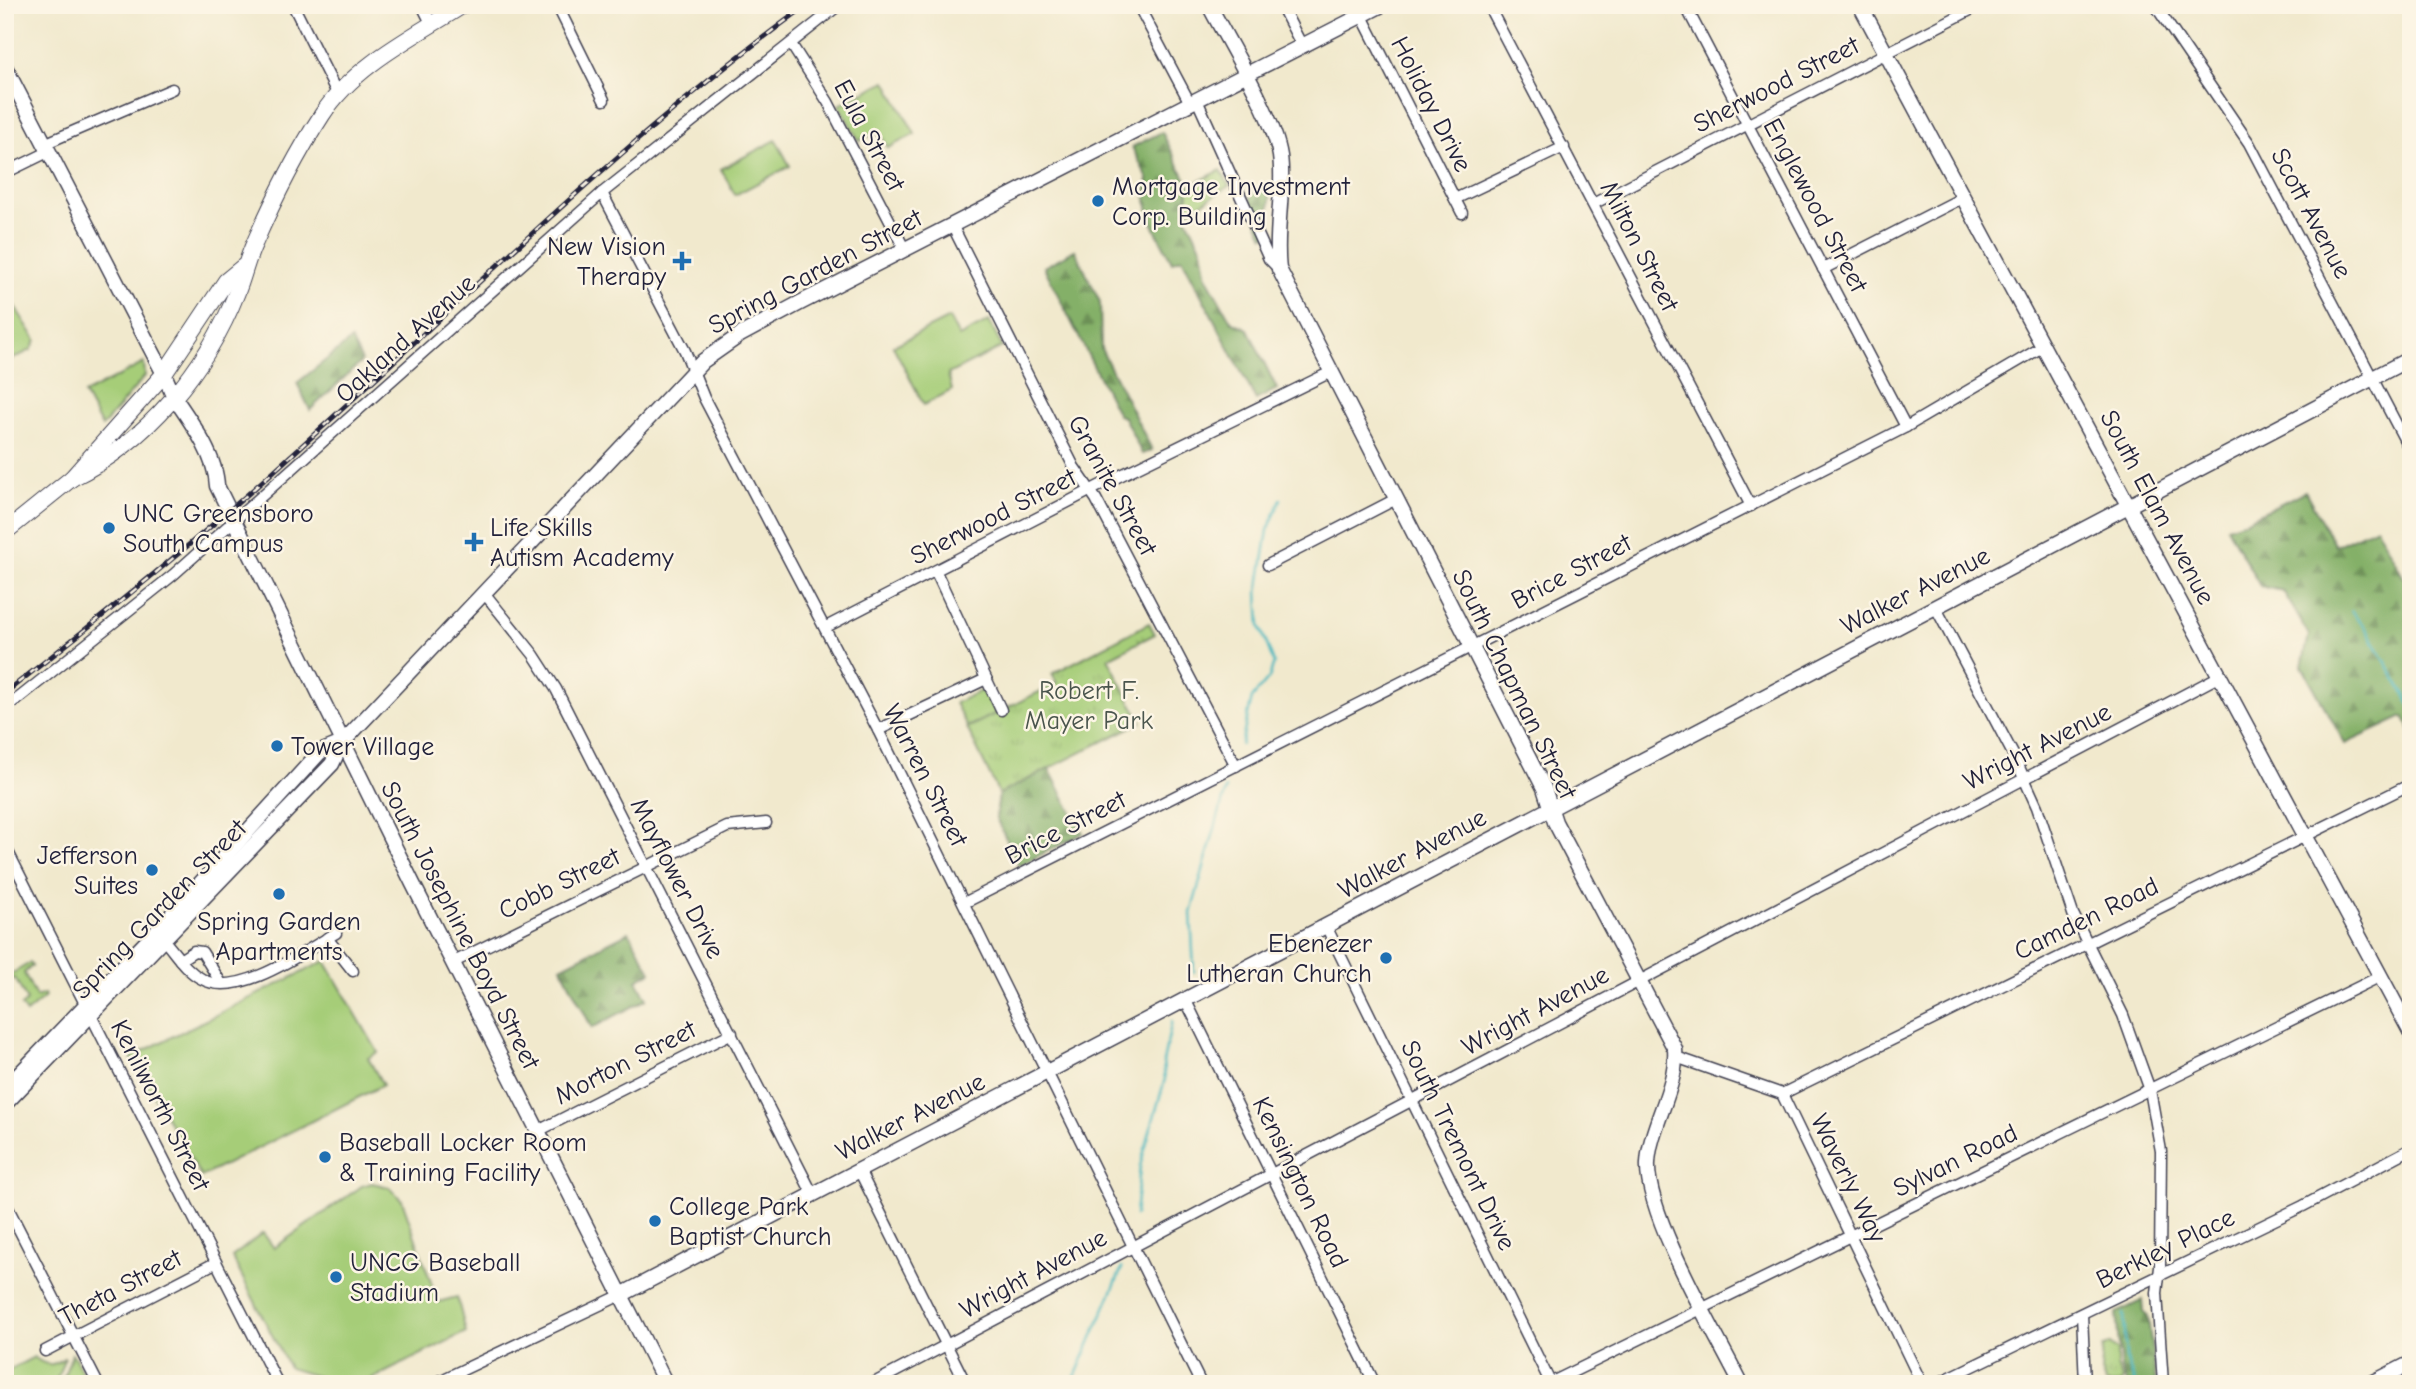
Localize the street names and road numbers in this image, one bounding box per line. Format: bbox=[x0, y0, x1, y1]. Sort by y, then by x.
street label: Sherwood Street bbox=[1689, 30, 1866, 140]
street label: Holiday Drive bbox=[1384, 32, 1478, 177]
street label: Eula Street bbox=[827, 75, 912, 198]
street label: Englewood Street bbox=[1757, 113, 1874, 299]
street label: Scott Avenue bbox=[2264, 143, 2358, 284]
street label: Milton Street bbox=[1594, 176, 1685, 318]
street label: Spring Garden Street bbox=[703, 202, 929, 341]
street label: Oakland Avenue bbox=[330, 268, 482, 409]
street label: South Elam Avenue bbox=[2093, 405, 2221, 610]
street label: Granite Street bbox=[1061, 410, 1164, 562]
street label: Sherwood Street bbox=[906, 462, 1083, 572]
street label: Brice Street bbox=[1506, 527, 1638, 616]
street label: Walker Avenue bbox=[1836, 540, 1995, 641]
street label: South Chapman Street bbox=[1445, 565, 1583, 806]
street label: Wright Avenue bbox=[1959, 697, 2116, 797]
street label: Warren Street bbox=[876, 699, 974, 853]
street label: South Josephine Boyd Street bbox=[374, 777, 547, 1076]
street label: Brice Street bbox=[1000, 784, 1132, 871]
street label: Mayflower Drive bbox=[624, 793, 731, 964]
street label: Walker Avenue bbox=[1333, 802, 1492, 905]
street label: Spring Garden Street bbox=[66, 813, 254, 1006]
street label: Cobb Street bbox=[494, 841, 626, 926]
street label: Camden Road bbox=[2009, 871, 2164, 967]
street label: Wright Avenue bbox=[1457, 960, 1614, 1062]
street label: Morton Street bbox=[550, 1014, 702, 1111]
street label: Kenilworth Street bbox=[104, 1015, 217, 1197]
street label: South Tremont Drive bbox=[1394, 1036, 1522, 1255]
street label: Walker Avenue bbox=[831, 1066, 990, 1167]
street label: Kensington Road bbox=[1246, 1092, 1354, 1273]
street label: Waverly Way bbox=[1804, 1109, 1892, 1248]
street label: Sylvan Road bbox=[1888, 1118, 2023, 1204]
street label: Berkley Place bbox=[2091, 1202, 2240, 1295]
street label: Wright Avenue bbox=[955, 1223, 1112, 1325]
street label: Theta Street bbox=[54, 1242, 188, 1333]

